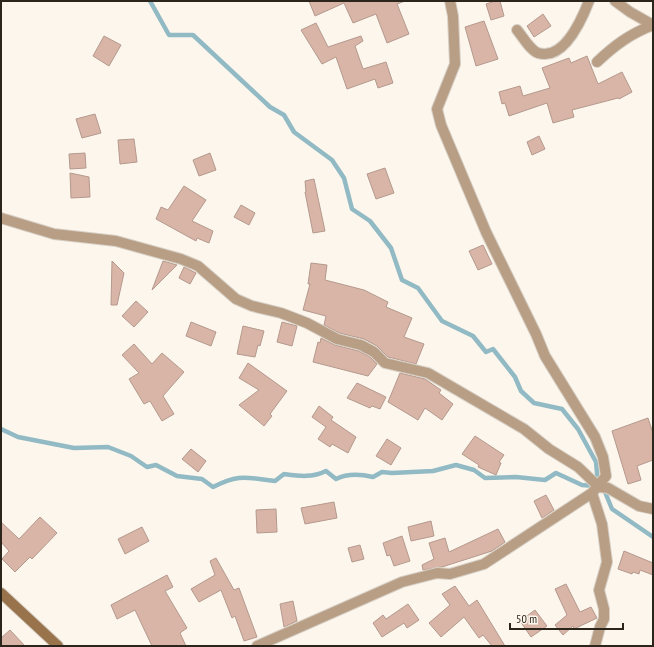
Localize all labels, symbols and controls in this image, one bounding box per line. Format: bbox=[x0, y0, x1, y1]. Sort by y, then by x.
scale bar bbox=[510, 605, 623, 631]
text: 50 m bbox=[516, 611, 537, 626]

